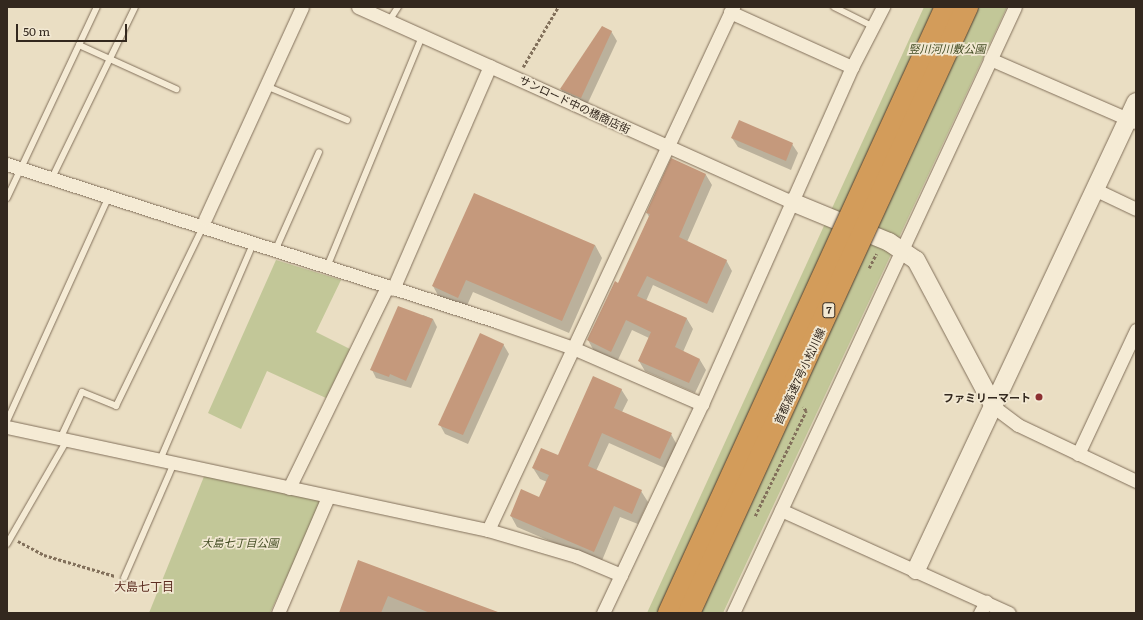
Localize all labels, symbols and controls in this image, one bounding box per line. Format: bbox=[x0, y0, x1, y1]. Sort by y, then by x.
scale bar bbox=[18, 16, 129, 42]
text: 50 m bbox=[23, 22, 50, 40]
park label: 竪川河川敷公園 bbox=[909, 41, 985, 55]
street label: サンロード中の橋商店街 bbox=[517, 72, 633, 136]
road number: 7 bbox=[822, 302, 836, 318]
street label: 首都高速7号小松川線 bbox=[771, 326, 827, 426]
place label: ファミリーマート bbox=[943, 390, 1031, 404]
marker: ファミリーマート bbox=[1034, 392, 1044, 402]
park label: 大島七丁目公園 bbox=[202, 535, 278, 549]
district label: 大島七丁目 bbox=[114, 580, 174, 594]

